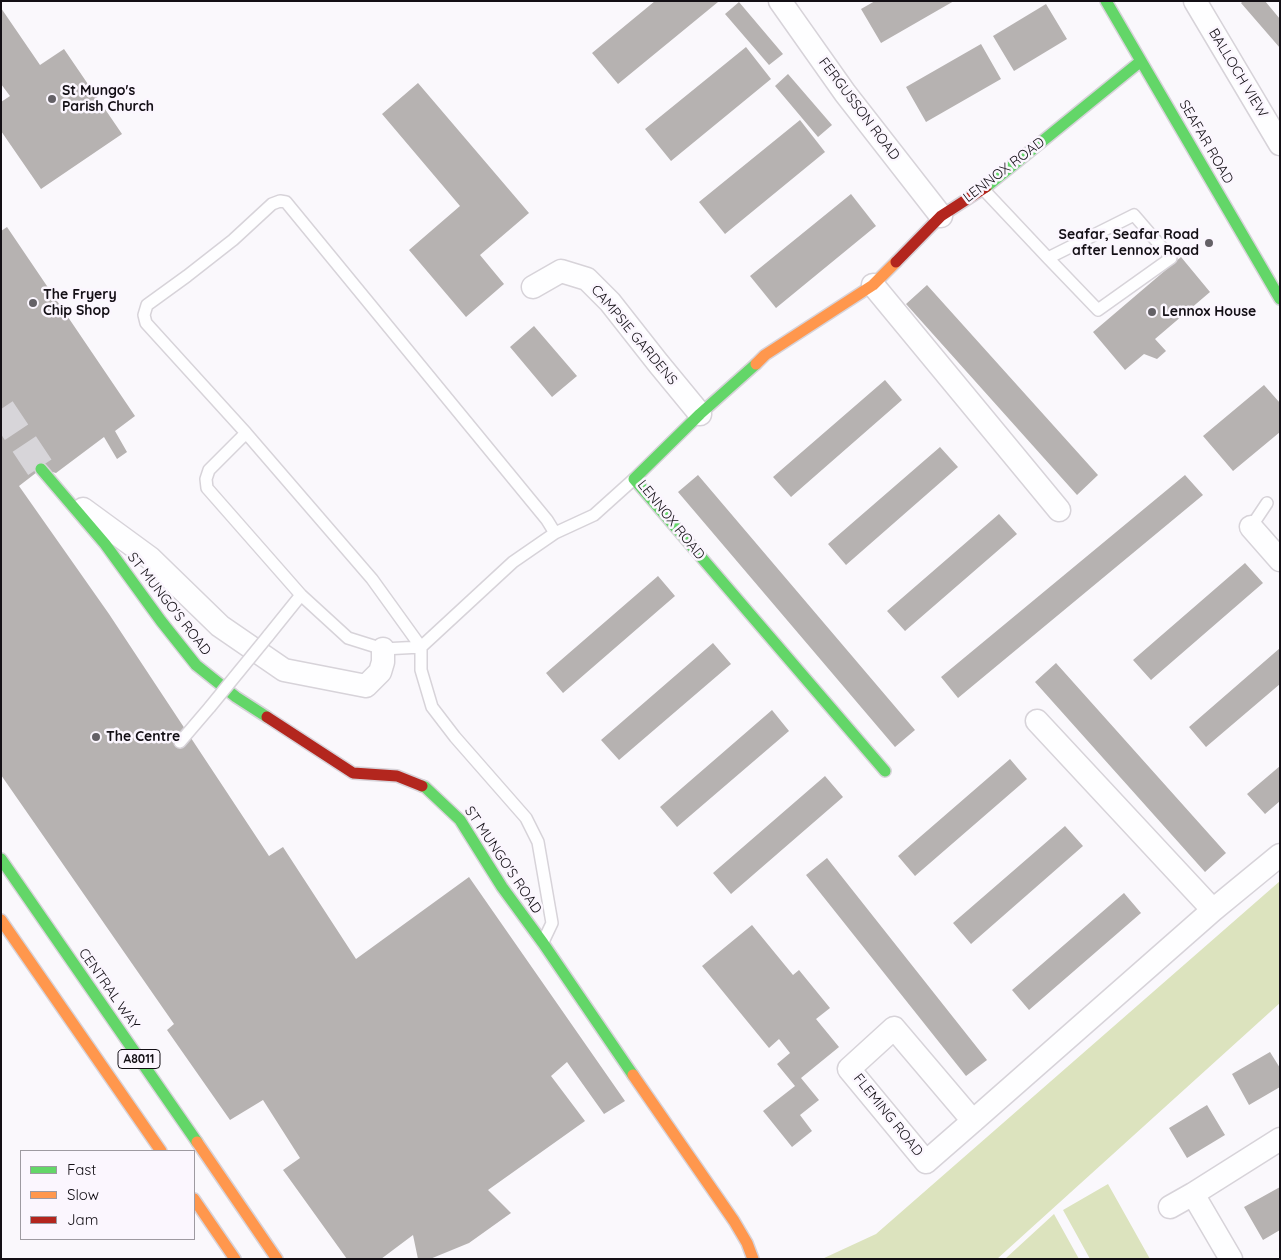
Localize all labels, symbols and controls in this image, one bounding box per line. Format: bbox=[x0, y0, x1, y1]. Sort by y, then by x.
street label: BALLOCH VIEW bbox=[1205, 25, 1271, 121]
street label: FERGUSSON ROAD bbox=[815, 54, 903, 164]
place label: St Mungo's Parish Church bbox=[62, 83, 154, 115]
marker: St Mungo's Parish Church bbox=[46, 93, 58, 105]
street label: SEAFAR ROAD bbox=[1175, 97, 1237, 187]
street label: LENNOX ROAD bbox=[960, 134, 1048, 206]
place label: Seafar, Seafar Road after Lennox Road bbox=[1059, 227, 1199, 260]
marker: Seafar, Seafar Road after Lennox Road bbox=[1203, 237, 1215, 249]
street label: CAMPSIE GARDENS bbox=[587, 282, 681, 388]
place label: The Fryery Chip Shop bbox=[43, 287, 117, 320]
marker: The Fryery Chip Shop bbox=[27, 297, 39, 309]
place label: Lennox House bbox=[1162, 304, 1256, 320]
marker: Lennox House bbox=[1146, 306, 1158, 318]
street label: LENNOX ROAD bbox=[634, 477, 708, 563]
street label: ST MUNGO'S ROAD bbox=[124, 549, 214, 659]
place label: The Centre bbox=[106, 729, 180, 745]
marker: The Centre bbox=[90, 731, 102, 743]
street label: ST MUNGO'S ROAD bbox=[461, 803, 545, 917]
street label: CENTRAL WAY bbox=[75, 945, 143, 1033]
road number: A8011 bbox=[118, 1050, 160, 1068]
street label: FLEMING ROAD bbox=[850, 1070, 926, 1160]
legend bbox=[20, 1150, 195, 1240]
text: Fast bbox=[67, 1160, 96, 1179]
text: Slow bbox=[67, 1185, 99, 1204]
text: Jam bbox=[67, 1210, 98, 1229]

